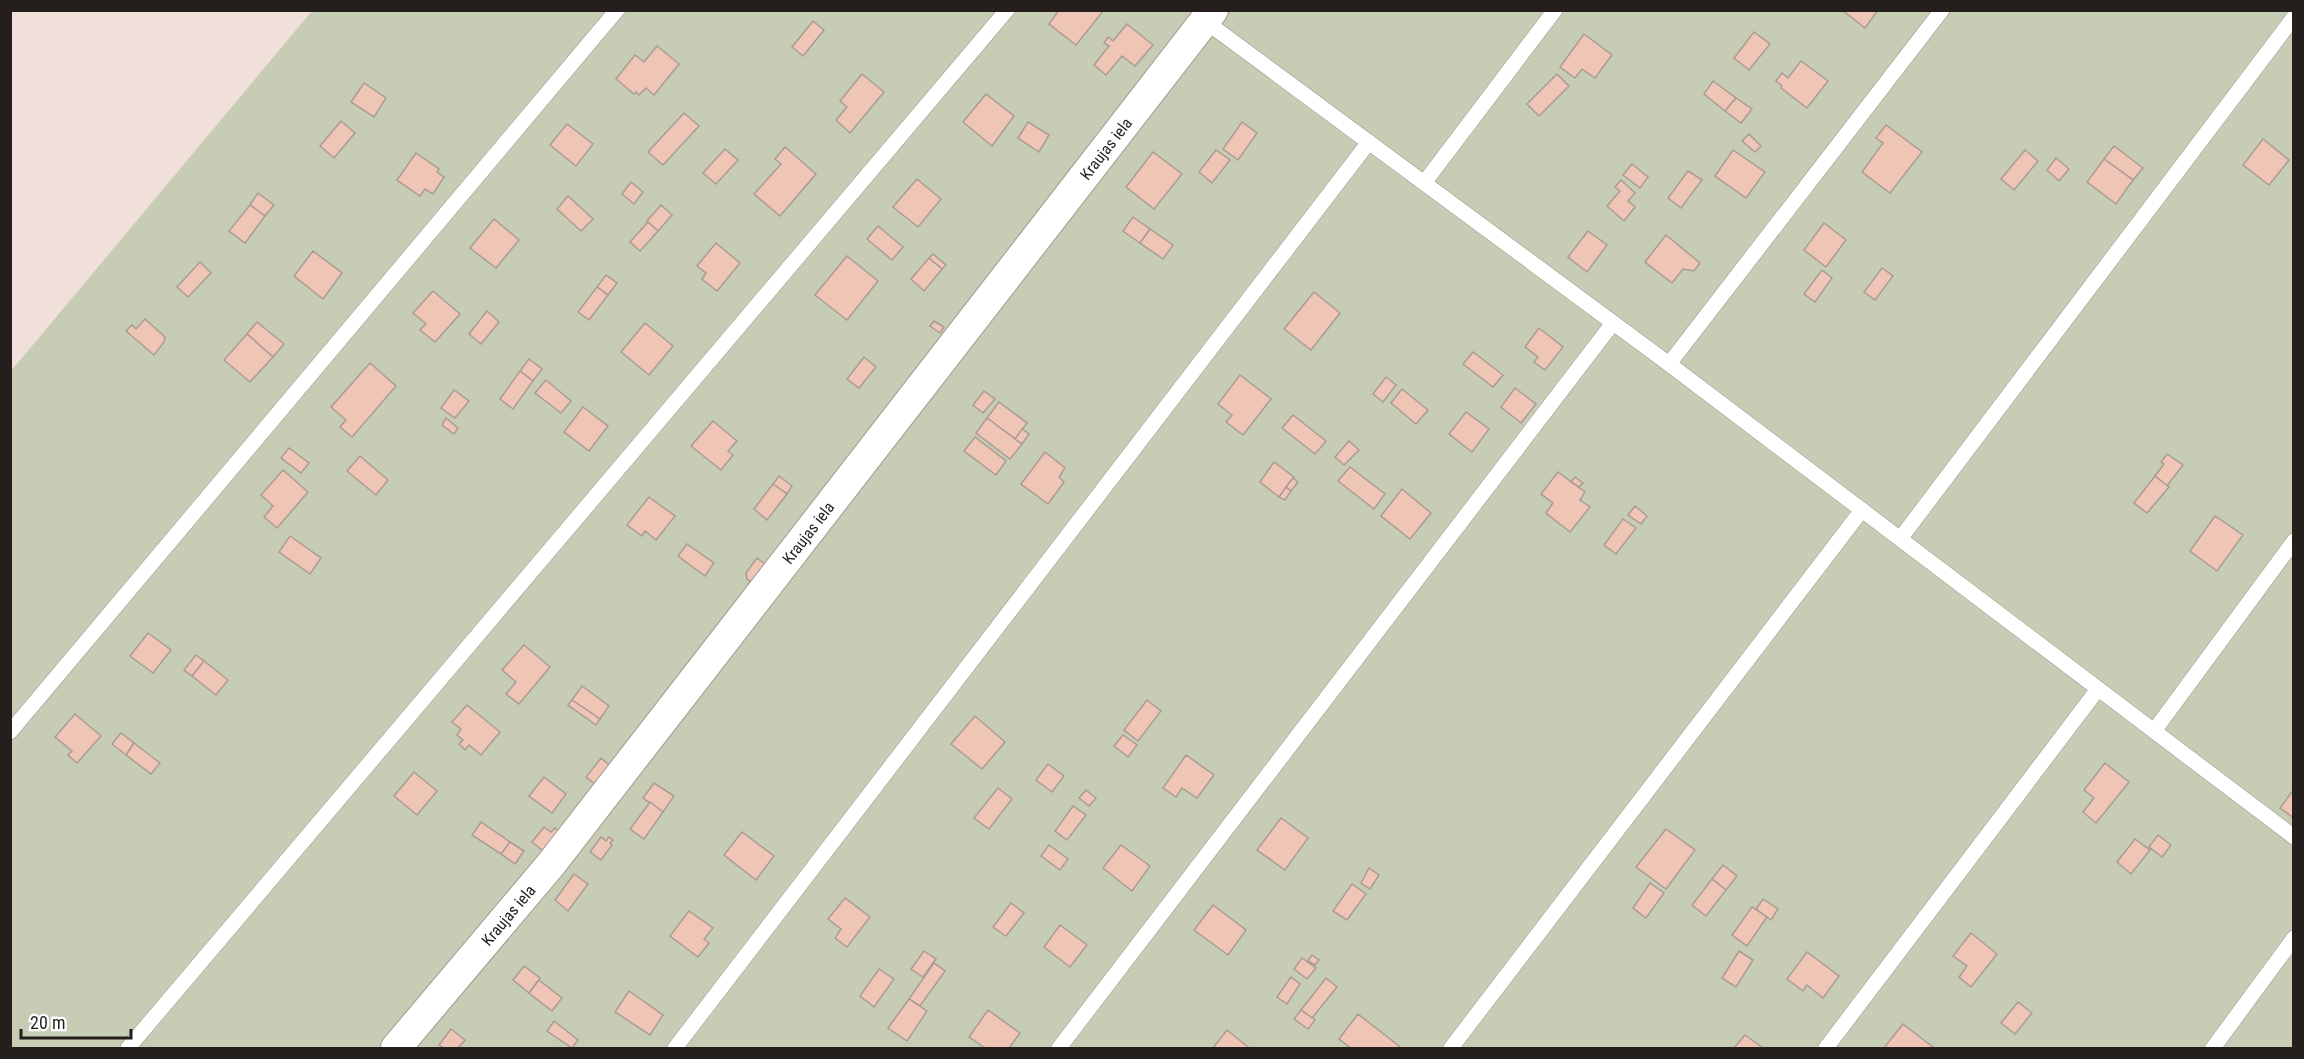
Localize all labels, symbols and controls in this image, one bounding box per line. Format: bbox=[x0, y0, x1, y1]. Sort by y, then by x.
street label: Kraujas iela bbox=[1076, 114, 1136, 184]
street label: Kraujas iela bbox=[778, 498, 838, 568]
street label: Kraujas iela bbox=[478, 881, 539, 950]
scale bar bbox=[21, 1002, 130, 1040]
text: 20 m bbox=[30, 1012, 65, 1033]

